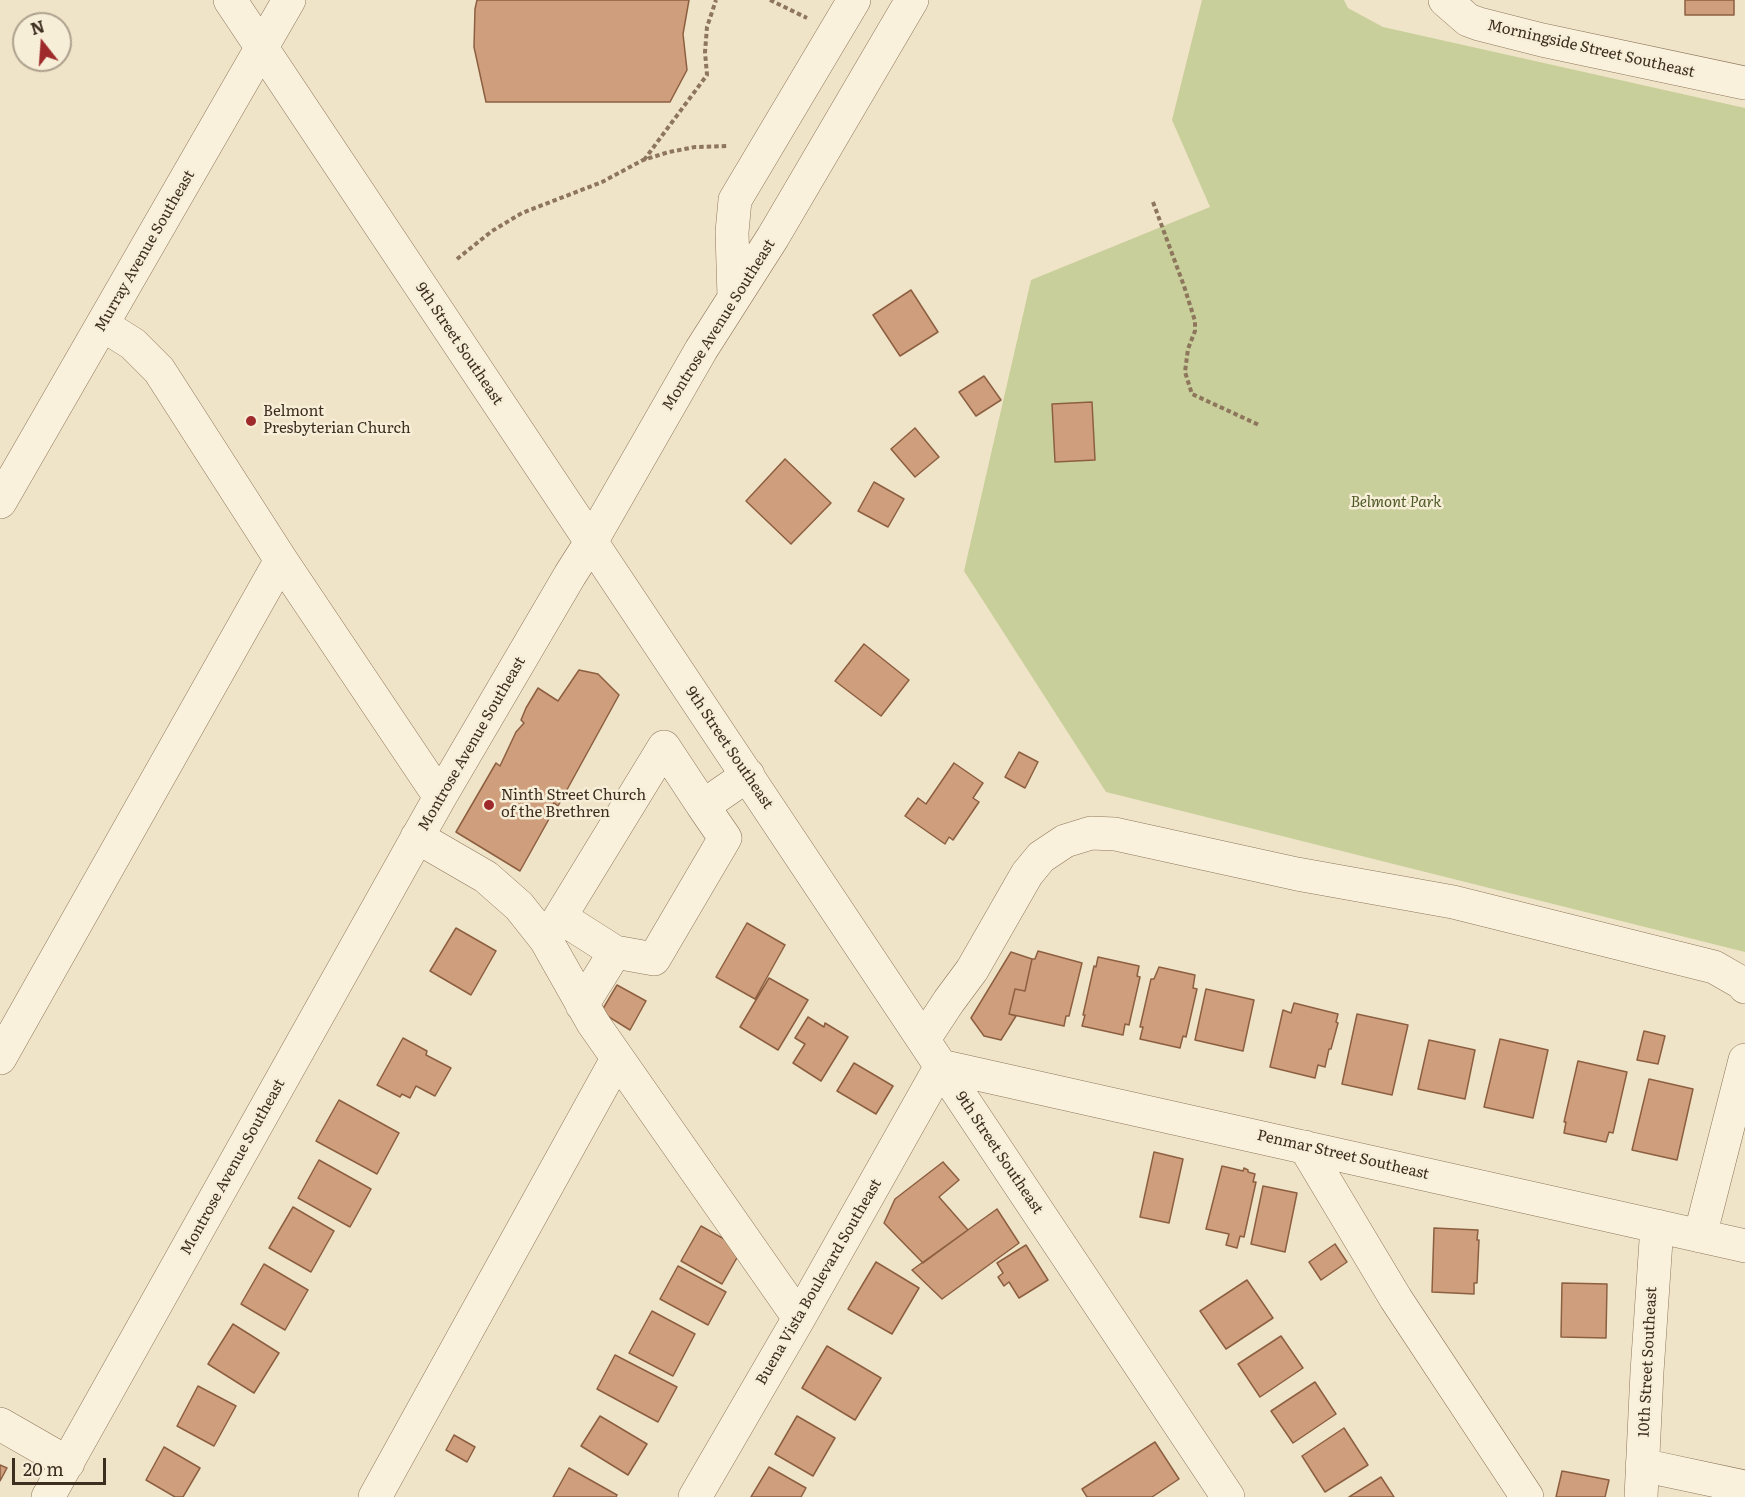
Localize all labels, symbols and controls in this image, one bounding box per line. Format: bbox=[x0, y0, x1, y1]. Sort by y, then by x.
north arrow bbox=[12, 12, 72, 72]
text: N bbox=[27, 13, 47, 40]
street label: Morningside Street Southeast bbox=[1486, 16, 1696, 82]
street label: Murray Avenue Southeast bbox=[91, 167, 199, 335]
street label: Montrose Avenue Southeast bbox=[659, 236, 779, 414]
street label: 9th Street Southeast bbox=[411, 279, 507, 409]
place label: Belmont Presbyterian Church bbox=[263, 403, 411, 438]
marker: Belmont Presbyterian Church bbox=[244, 414, 258, 428]
park label: Belmont Park bbox=[1351, 494, 1441, 512]
street label: Montrose Avenue Southeast bbox=[415, 654, 529, 834]
street label: 9th Street Southeast bbox=[681, 683, 777, 813]
place label: Ninth Street Church of the Brethren bbox=[501, 787, 646, 822]
marker: Ninth Street Church of the Brethren bbox=[482, 798, 496, 812]
street label: Montrose Avenue Southeast bbox=[177, 1076, 289, 1258]
street label: 9th Street Southeast bbox=[951, 1088, 1047, 1218]
street label: Penmar Street Southeast bbox=[1255, 1126, 1431, 1184]
street label: Buena Vista Boulevard Southeast bbox=[752, 1176, 886, 1388]
street label: 10th Street Southeast bbox=[1635, 1286, 1661, 1438]
scale bar bbox=[15, 1446, 110, 1484]
text: 20 m bbox=[23, 1455, 64, 1482]

